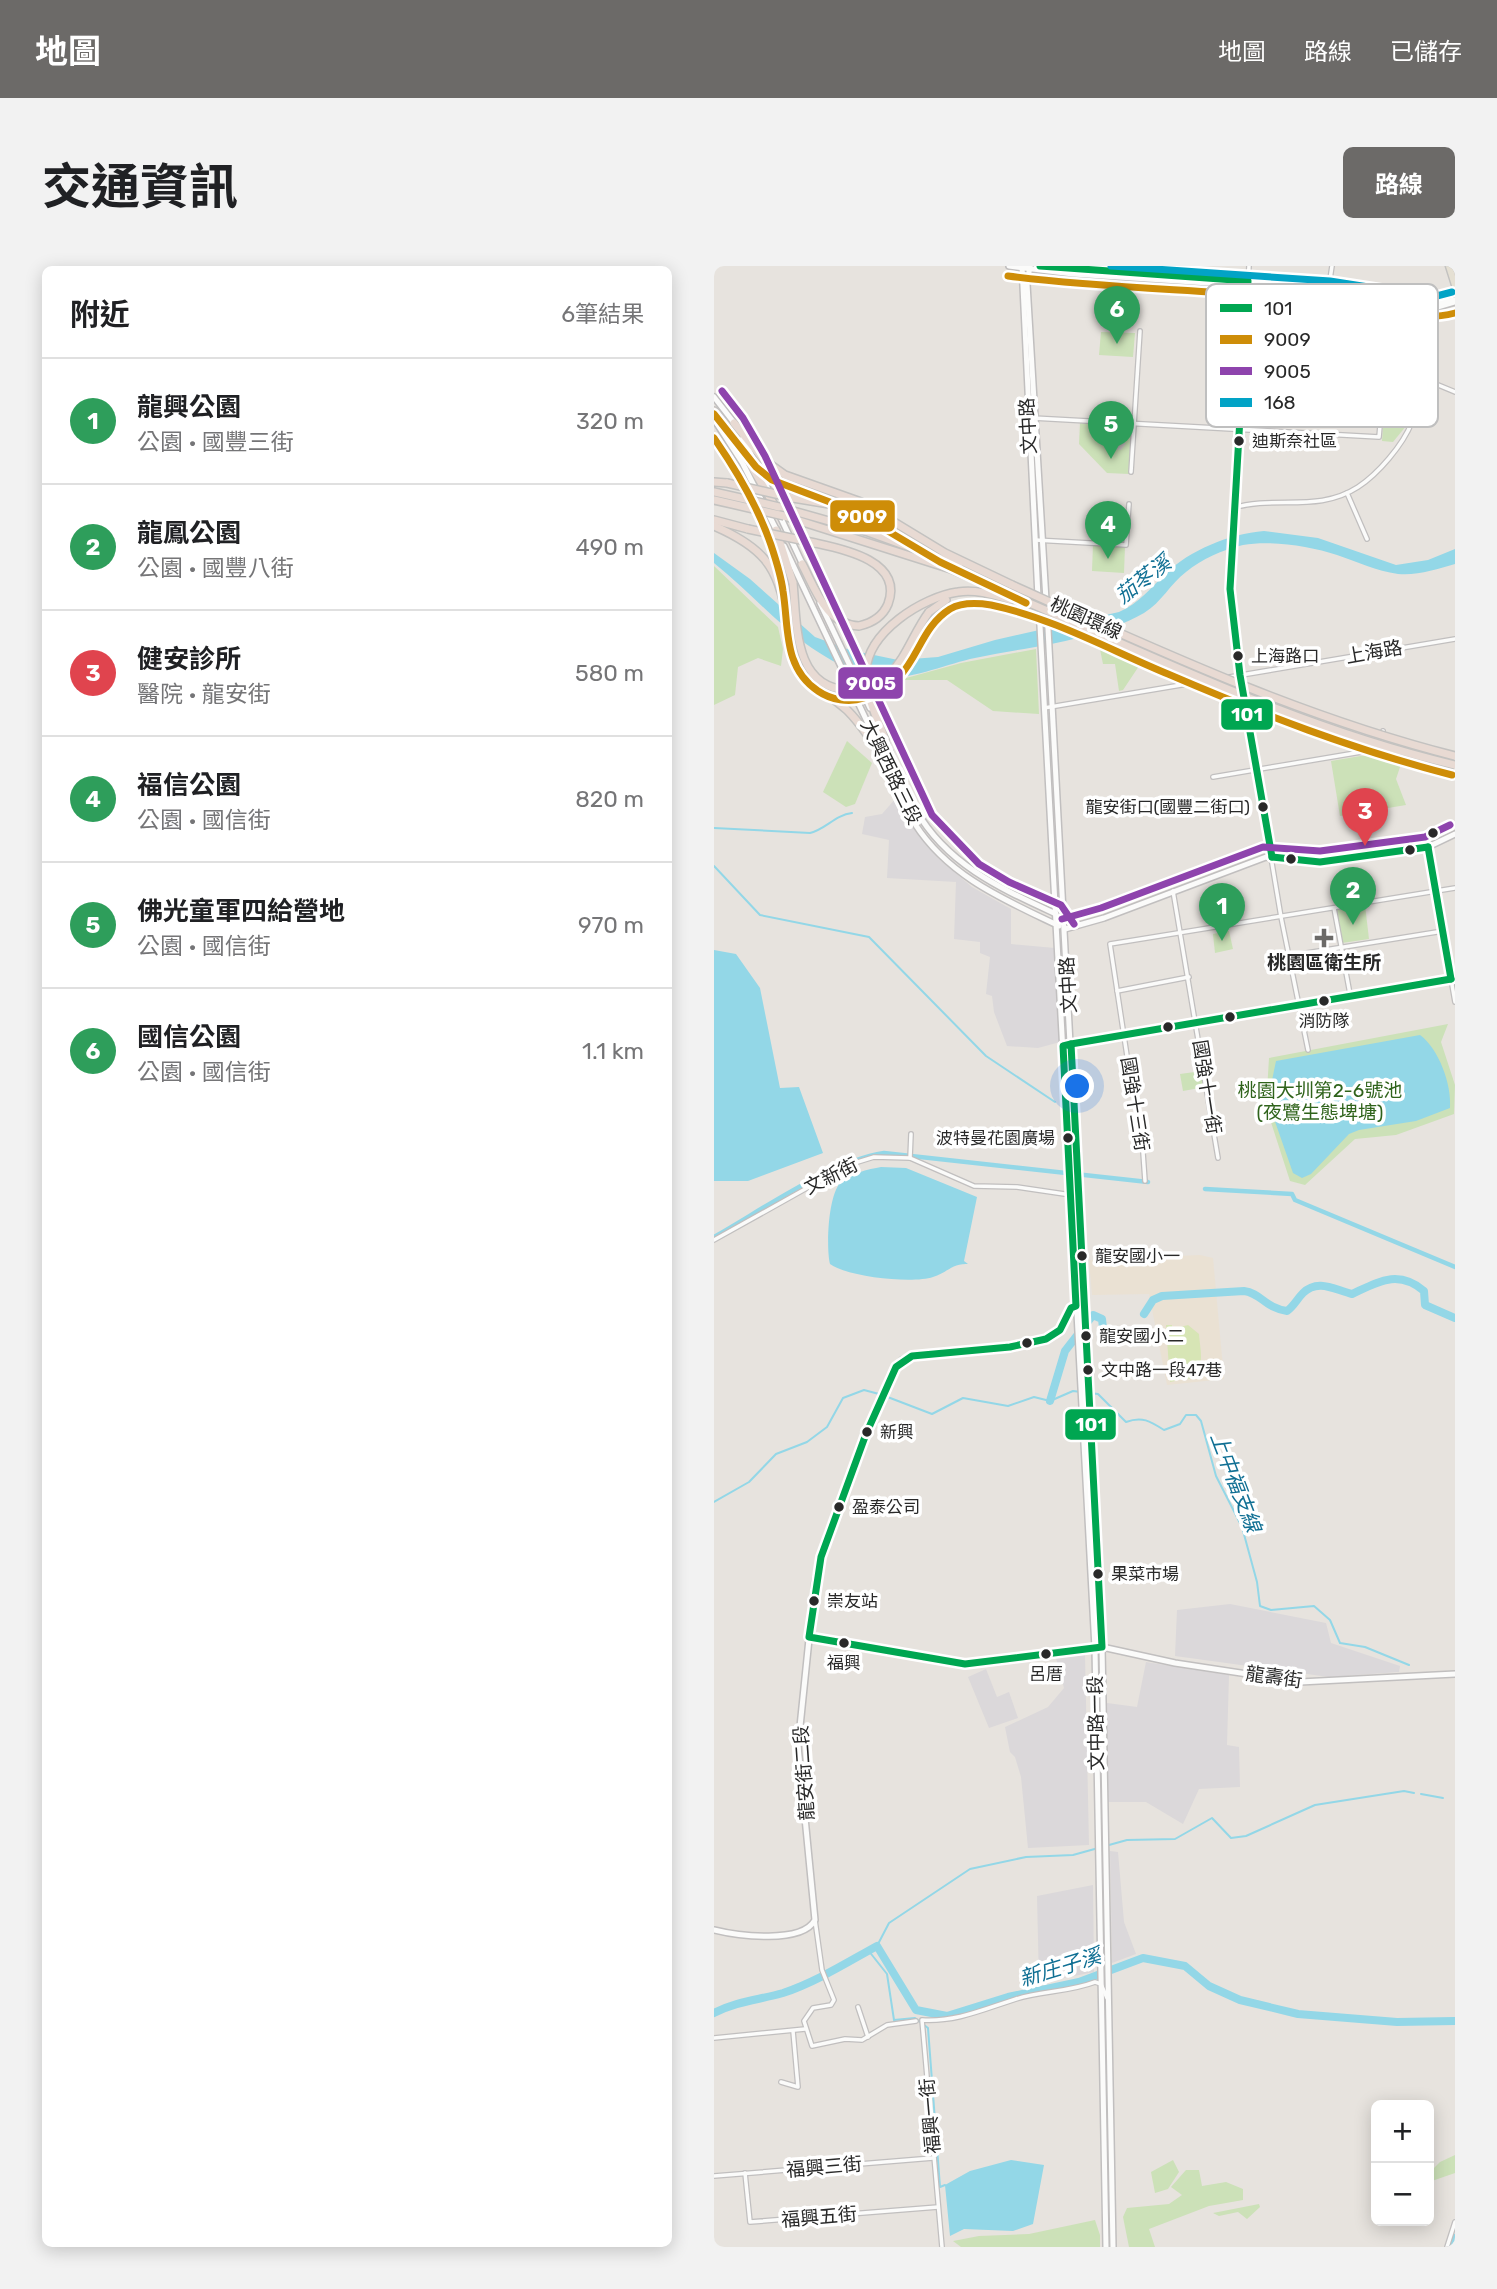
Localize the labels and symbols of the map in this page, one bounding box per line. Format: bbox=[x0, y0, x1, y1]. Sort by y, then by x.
legend bbox=[1206, 284, 1438, 427]
pin: 6 bbox=[1094, 286, 1140, 344]
text: 101 bbox=[1264, 297, 1292, 320]
text: 9009 bbox=[1264, 328, 1311, 351]
text: 9005 bbox=[1264, 360, 1311, 383]
text: 168 bbox=[1264, 391, 1296, 414]
street label: 文中路 bbox=[1015, 397, 1041, 455]
pin: 5 bbox=[1088, 401, 1134, 459]
place label: 迪斯奈社區 bbox=[1252, 431, 1337, 451]
marker: 迪斯奈社區 bbox=[1232, 434, 1246, 448]
line badge: 9009 bbox=[829, 499, 896, 533]
pin: 4 bbox=[1085, 501, 1131, 559]
text: 9009 bbox=[837, 505, 887, 528]
water label: 茄苳溪 bbox=[1110, 548, 1178, 608]
street label: 桃園環線 bbox=[1047, 592, 1125, 644]
street label: 上海路 bbox=[1344, 636, 1404, 668]
place label: 上海路口 bbox=[1251, 646, 1319, 666]
marker: 上海路口 bbox=[1231, 649, 1245, 663]
line badge: 9005 bbox=[837, 666, 904, 700]
text: 9005 bbox=[846, 672, 896, 695]
line badge: 101 bbox=[1220, 698, 1274, 731]
text: 101 bbox=[1231, 703, 1263, 726]
street label: 大興西路三段 bbox=[856, 716, 926, 828]
pin: 3 bbox=[1342, 788, 1388, 846]
place label: 龍安街口(國豐二街口) bbox=[1085, 797, 1250, 817]
marker: 龍安街口(國豐二街口) bbox=[1256, 800, 1270, 814]
unlabelled marker bbox=[1426, 826, 1440, 840]
unlabelled marker bbox=[1403, 843, 1417, 857]
unlabelled marker bbox=[1284, 852, 1298, 866]
pin: 2 bbox=[1330, 867, 1376, 925]
pin: 1 bbox=[1199, 883, 1245, 941]
marker: 桃園區衛生所 bbox=[1314, 928, 1334, 948]
place label: 桃園區衛生所 bbox=[1267, 951, 1381, 974]
street label: 文中路 bbox=[1055, 956, 1081, 1014]
marker: 消防隊 bbox=[1317, 994, 1331, 1008]
unlabelled marker bbox=[1223, 1010, 1237, 1024]
place label: 消防隊 bbox=[1299, 1011, 1350, 1031]
unlabelled marker bbox=[1161, 1020, 1175, 1034]
street label: 國強十一街 bbox=[1188, 1038, 1226, 1136]
street label: 國強十三街 bbox=[1116, 1055, 1154, 1153]
your location bbox=[1060, 1069, 1094, 1103]
park label: 桃園大圳第2-6號池 (夜鷺生態埤塘) bbox=[1238, 1079, 1402, 1124]
place label: 波特曼花園廣場 bbox=[936, 1128, 1055, 1148]
marker: 波特曼花園廣場 bbox=[1061, 1131, 1075, 1145]
street label: 文新街 bbox=[800, 1153, 862, 1199]
place label: 龍安國小一 bbox=[1095, 1246, 1180, 1266]
marker: 龍安國小一 bbox=[1075, 1249, 1089, 1263]
place label: 龍安國小二 bbox=[1099, 1326, 1184, 1346]
marker: 龍安國小二 bbox=[1079, 1329, 1093, 1343]
unlabelled marker bbox=[1020, 1336, 1034, 1350]
place label: 文中路一段47巷 bbox=[1101, 1360, 1222, 1380]
marker: 文中路一段47巷 bbox=[1081, 1363, 1095, 1377]
line badge: 101 bbox=[1064, 1408, 1117, 1441]
text: 101 bbox=[1075, 1413, 1107, 1436]
place label: 新興 bbox=[880, 1422, 914, 1442]
marker: 新興 bbox=[860, 1425, 874, 1439]
water label: 上中福支線 bbox=[1206, 1429, 1267, 1537]
place label: 盈泰公司 bbox=[852, 1497, 920, 1517]
marker: 盈泰公司 bbox=[832, 1500, 846, 1514]
place label: 果菜市場 bbox=[1111, 1564, 1179, 1584]
marker: 果菜市場 bbox=[1091, 1567, 1105, 1581]
place label: 崇友站 bbox=[827, 1591, 878, 1611]
marker: 崇友站 bbox=[807, 1594, 821, 1608]
marker: 福興 bbox=[837, 1636, 851, 1650]
marker: 呂厝 bbox=[1039, 1647, 1053, 1661]
place label: 福興 bbox=[827, 1653, 861, 1673]
street label: 龍壽街 bbox=[1244, 1662, 1304, 1692]
place label: 呂厝 bbox=[1029, 1664, 1063, 1684]
street label: 文中路一段 bbox=[1084, 1675, 1108, 1771]
street label: 龍安街二段 bbox=[789, 1725, 819, 1821]
water label: 新庄子溪 bbox=[1016, 1942, 1107, 1991]
street label: 福興一街 bbox=[915, 2077, 945, 2155]
street label: 福興三街 bbox=[785, 2152, 863, 2182]
street label: 福興五街 bbox=[780, 2202, 858, 2232]

